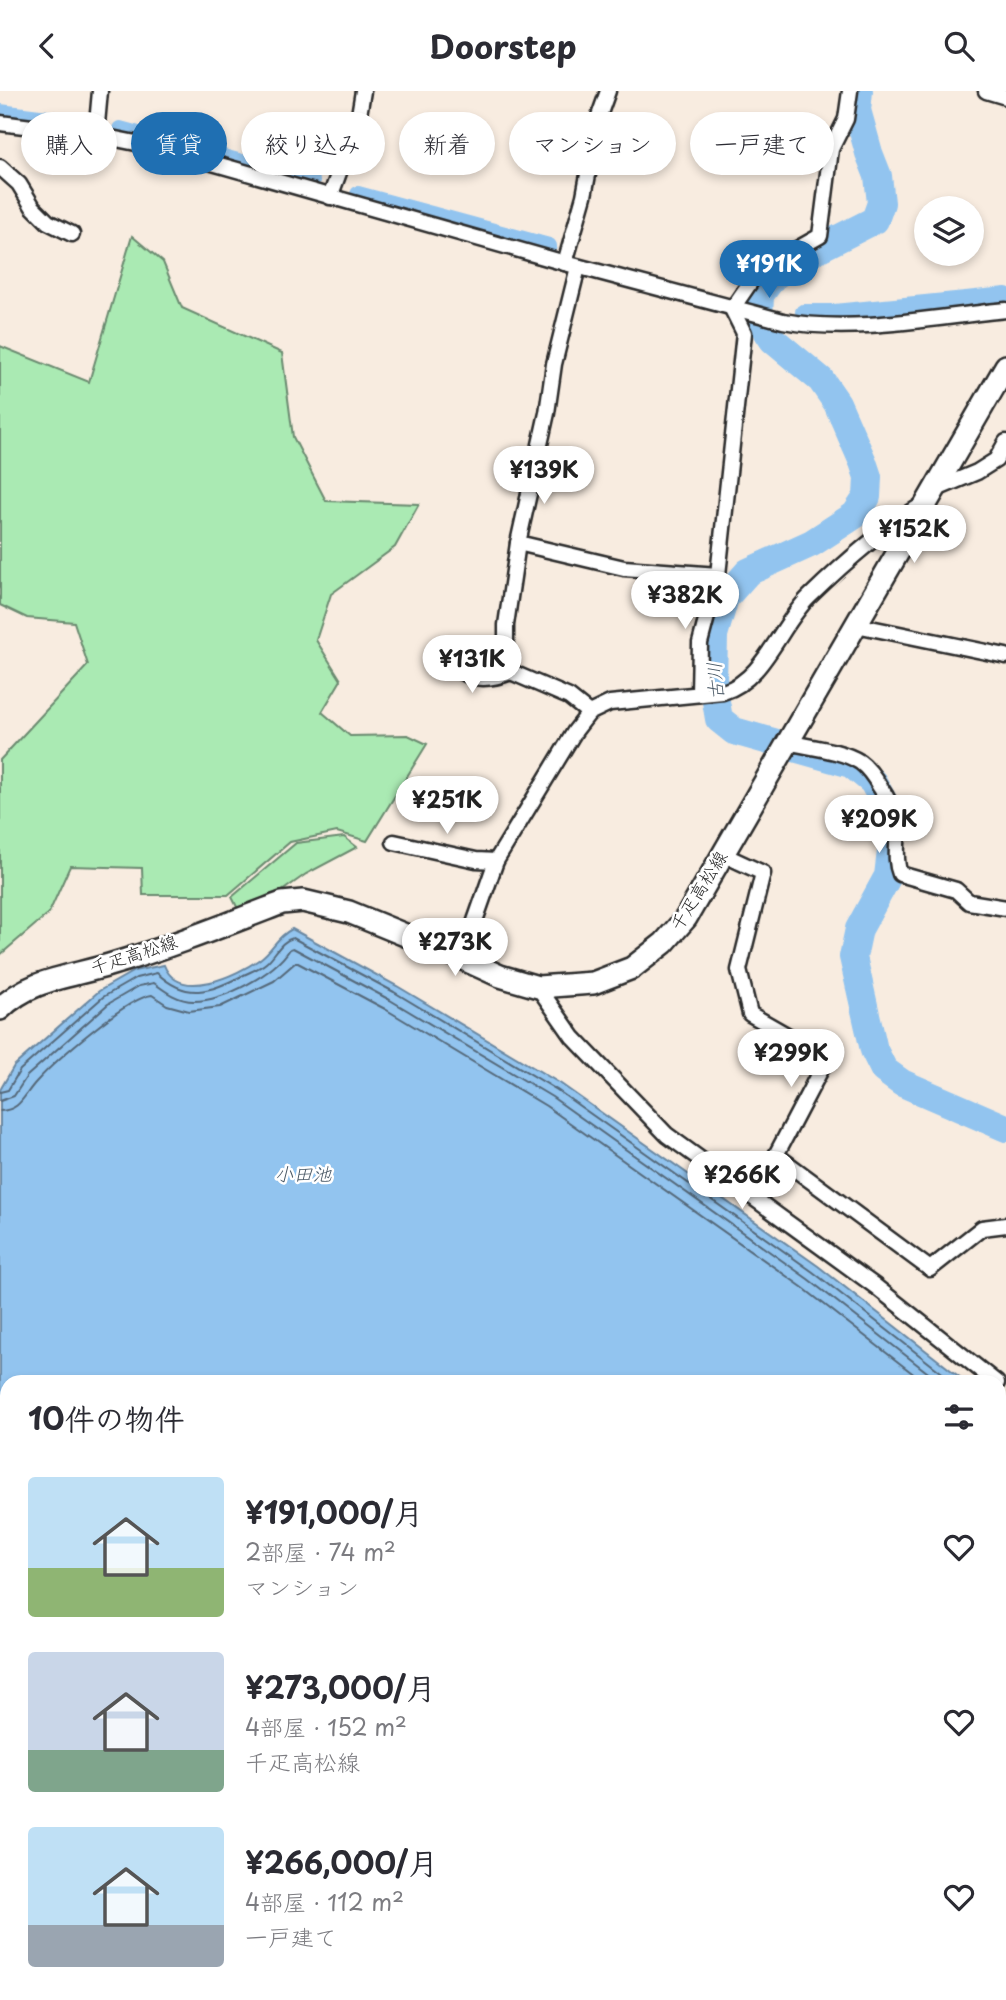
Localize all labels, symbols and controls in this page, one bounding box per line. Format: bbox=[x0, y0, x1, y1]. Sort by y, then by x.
text: Doorstep bbox=[430, 22, 576, 70]
icon: back bbox=[28, 27, 66, 65]
icon: search bbox=[940, 27, 978, 65]
chip: 購入 bbox=[21, 112, 117, 175]
chip: 賃貸 bbox=[131, 112, 227, 175]
chip: 絞り込み bbox=[241, 112, 385, 175]
chip: 新着 bbox=[399, 112, 495, 175]
chip: マンション bbox=[509, 112, 676, 175]
chip: 一戸建て bbox=[690, 112, 834, 175]
map controls bbox=[914, 196, 984, 266]
button: layers bbox=[914, 196, 984, 266]
pin: ¥191K bbox=[720, 241, 818, 300]
text: ¥191K bbox=[736, 245, 802, 280]
pin: ¥139K bbox=[495, 447, 593, 506]
text: ¥139K bbox=[509, 451, 579, 486]
pin: ¥152K bbox=[865, 505, 963, 565]
text: ¥152K bbox=[878, 510, 950, 545]
pin: ¥382K bbox=[636, 571, 734, 631]
text: ¥382K bbox=[647, 576, 723, 611]
pin: ¥131K bbox=[423, 635, 521, 695]
text: ¥131K bbox=[439, 640, 505, 675]
water label: 古川 bbox=[699, 661, 729, 701]
pin: ¥251K bbox=[398, 777, 496, 836]
text: ¥251K bbox=[412, 781, 482, 816]
pin: ¥209K bbox=[830, 795, 928, 855]
text: ¥209K bbox=[841, 800, 917, 835]
street label: 千疋高松線 bbox=[662, 845, 733, 936]
pin: ¥273K bbox=[406, 919, 504, 978]
text: ¥273K bbox=[418, 923, 492, 958]
street label: 千疋高松線 bbox=[87, 927, 181, 980]
pin: ¥299K bbox=[742, 1030, 840, 1089]
text: ¥299K bbox=[753, 1034, 829, 1069]
pin: ¥266K bbox=[693, 1151, 791, 1211]
text: ¥266K bbox=[703, 1156, 781, 1191]
water label: 小田池 bbox=[274, 1159, 332, 1187]
text: 10件の物件 bbox=[28, 1395, 185, 1440]
icon: filters bbox=[940, 1398, 978, 1436]
text: ¥191,000/月 bbox=[245, 1489, 423, 1534]
icon: home bbox=[84, 1505, 168, 1589]
icon: heart bbox=[940, 1528, 978, 1566]
text: 2部屋 · 74 m² bbox=[245, 1534, 396, 1569]
text: マンション bbox=[245, 1569, 359, 1604]
text: ¥273,000/月 bbox=[245, 1664, 436, 1709]
icon: home bbox=[84, 1680, 168, 1764]
icon: heart bbox=[940, 1703, 978, 1741]
text: 4部屋 · 152 m² bbox=[245, 1709, 407, 1744]
text: 千疋高松線 bbox=[245, 1744, 360, 1779]
text: ¥266,000/月 bbox=[245, 1839, 438, 1884]
icon: home bbox=[84, 1855, 168, 1939]
icon: heart bbox=[940, 1878, 978, 1916]
text: 4部屋 · 112 m² bbox=[245, 1884, 404, 1919]
text: 一戸建て bbox=[245, 1919, 337, 1954]

